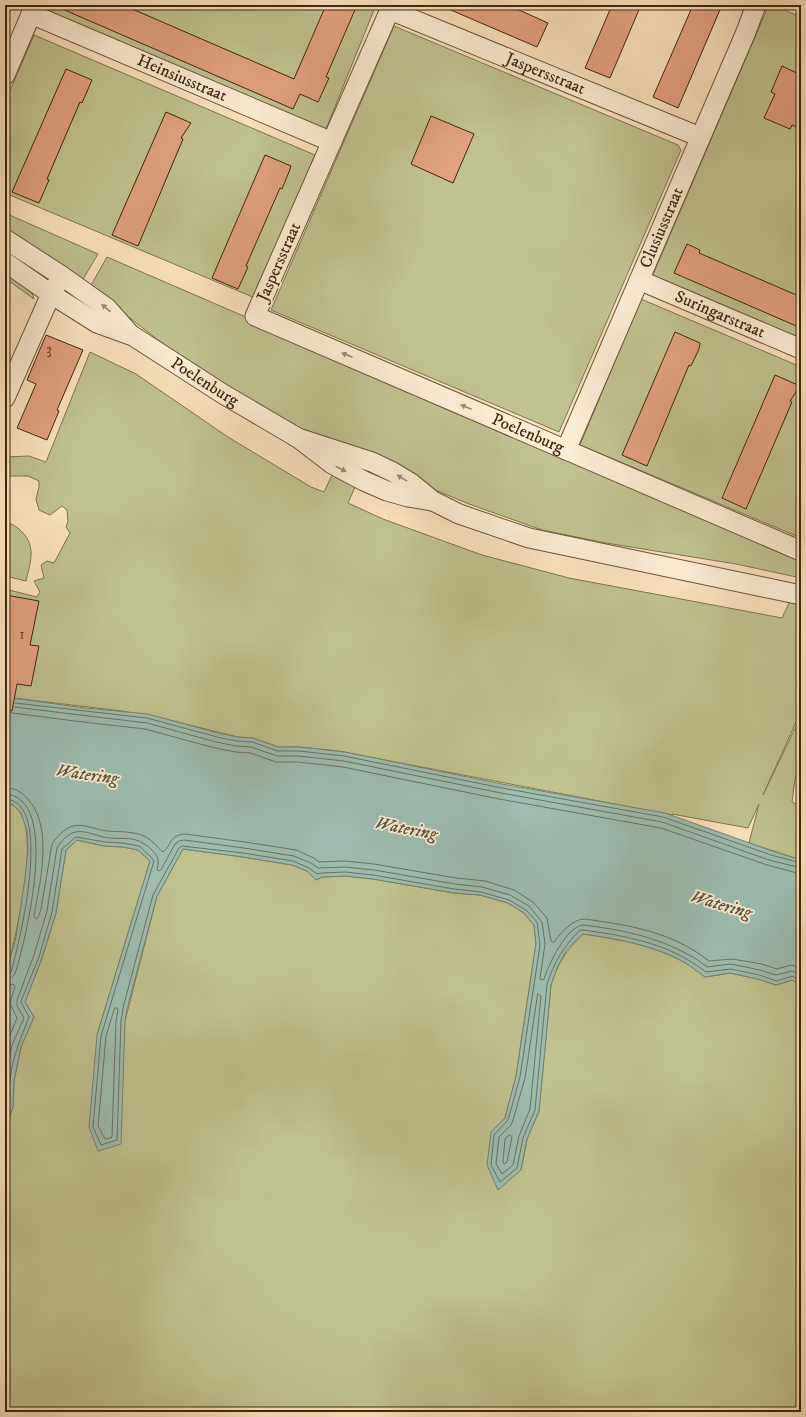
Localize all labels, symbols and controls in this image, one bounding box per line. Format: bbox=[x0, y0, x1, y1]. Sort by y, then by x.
street label: Jaspersstraat bbox=[500, 47, 589, 100]
street label: Heinsiusstraat bbox=[134, 49, 231, 107]
street label: Clusiusstraat bbox=[635, 183, 689, 272]
street label: Jaspersstraat bbox=[251, 219, 306, 307]
street label: Suringarstraat bbox=[671, 286, 769, 344]
one-way arrow bbox=[101, 303, 111, 313]
house number: 3 bbox=[46, 340, 52, 359]
street label: Poelenburg bbox=[167, 352, 243, 412]
one-way arrow bbox=[341, 352, 353, 359]
one-way arrow bbox=[461, 404, 472, 410]
street label: Poelenburg bbox=[488, 408, 568, 459]
one-way arrow bbox=[335, 466, 346, 472]
one-way arrow bbox=[396, 474, 408, 481]
house number: 1 bbox=[19, 625, 25, 644]
water label: Watering bbox=[54, 760, 121, 790]
water label: Watering bbox=[373, 812, 441, 846]
water label: Watering bbox=[688, 886, 756, 925]

